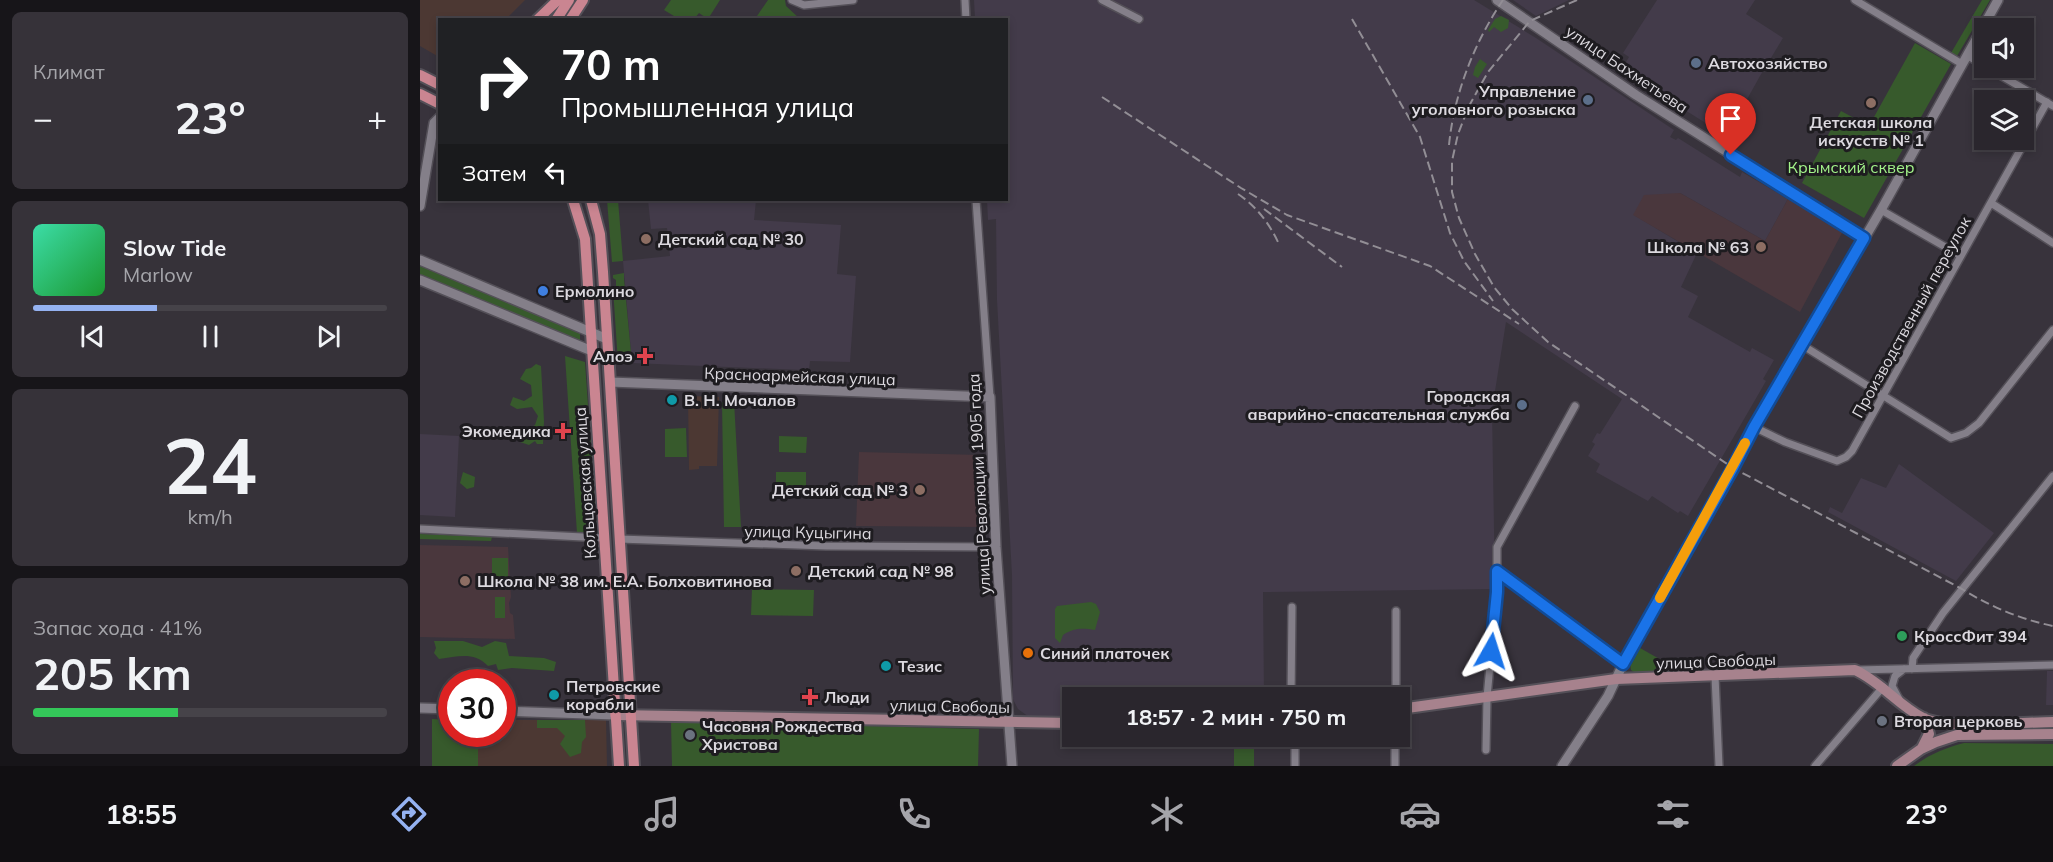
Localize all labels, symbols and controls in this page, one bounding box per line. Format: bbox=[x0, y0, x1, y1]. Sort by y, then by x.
map controls bbox=[1974, 18, 2034, 150]
button: sound bbox=[1974, 18, 2034, 78]
street label: улица Бахметьева bbox=[1562, 21, 1692, 117]
text: 70 m bbox=[561, 38, 661, 91]
icon: right bbox=[462, 42, 540, 120]
place label: Автохозяйство bbox=[1708, 53, 1828, 73]
marker: Автохозяйство bbox=[1689, 56, 1703, 70]
text: Климат bbox=[33, 59, 105, 84]
place label: Управление уголовного розыска bbox=[1412, 81, 1576, 119]
text: 23° bbox=[174, 89, 246, 145]
text: Промышленная улица bbox=[561, 90, 854, 124]
button: layers bbox=[1974, 90, 2034, 150]
marker: Управление уголовного розыска bbox=[1581, 93, 1595, 107]
pin bbox=[1705, 93, 1756, 155]
marker: Детская школа искусств № 1 bbox=[1864, 96, 1878, 110]
text: − bbox=[33, 97, 53, 138]
text: + bbox=[367, 97, 387, 138]
icon: arrive bbox=[1714, 102, 1747, 135]
place label: Детская школа искусств № 1 bbox=[1810, 112, 1932, 150]
icon: left bbox=[539, 156, 572, 189]
park label: Крымский сквер bbox=[1787, 157, 1915, 177]
text: Затем bbox=[462, 159, 527, 187]
street label: Производственный переулок bbox=[1847, 212, 1975, 421]
place label: Детский сад № 30 bbox=[658, 229, 804, 249]
marker: Детский сад № 30 bbox=[639, 232, 653, 246]
text: Slow Tide bbox=[123, 234, 226, 262]
place label: Школа № 63 bbox=[1647, 237, 1749, 257]
marker: Школа № 63 bbox=[1754, 240, 1768, 254]
text: Marlow bbox=[123, 262, 193, 287]
place label: Ермолино bbox=[555, 281, 635, 301]
marker: Ермолино bbox=[536, 284, 550, 298]
icon: previous bbox=[76, 320, 109, 353]
icon: pause bbox=[194, 320, 227, 353]
icon: next bbox=[312, 320, 345, 353]
place label: Алоэ bbox=[593, 346, 633, 366]
marker: Алоэ bbox=[638, 349, 652, 363]
street label: Красноармейская улица bbox=[704, 363, 896, 389]
street label: улица Революции 1905 года bbox=[963, 373, 995, 595]
place label: Городская аварийно-спасательная служба bbox=[1248, 386, 1510, 424]
place label: В. Н. Мочалов bbox=[684, 390, 796, 410]
marker: В. Н. Мочалов bbox=[665, 393, 679, 407]
marker: Городская аварийно-спасательная служба bbox=[1515, 398, 1529, 412]
street label: Кольцовская улица bbox=[570, 407, 600, 559]
text: 24 bbox=[163, 416, 257, 514]
place label: Экомедика bbox=[462, 421, 551, 441]
marker: Экомедика bbox=[556, 424, 570, 438]
place label: Детский сад № 3 bbox=[772, 480, 908, 500]
marker: Детский сад № 3 bbox=[913, 483, 927, 497]
text: km/h bbox=[187, 504, 233, 529]
street label: улица Куцыгина bbox=[744, 521, 872, 543]
place label: Детский сад № 98 bbox=[808, 561, 954, 581]
marker: Детский сад № 98 bbox=[789, 564, 803, 578]
place label: Школа № 38 им. Е.А. Болховитинова bbox=[477, 571, 772, 591]
marker: Школа № 38 им. Е.А. Болховитинова bbox=[458, 574, 472, 588]
text: Запас хода · 41% bbox=[33, 615, 202, 640]
position arrow bbox=[1459, 619, 1523, 683]
place label: КроссФит 394 bbox=[1914, 626, 2027, 646]
marker: КроссФит 394 bbox=[1895, 629, 1909, 643]
place label: Синий платочек bbox=[1040, 643, 1170, 663]
text: 205 km bbox=[33, 645, 192, 701]
marker: Синий платочек bbox=[1021, 646, 1035, 660]
street label: улица Свободы bbox=[1656, 649, 1776, 673]
place label: Тезис bbox=[898, 656, 942, 676]
marker: Тезис bbox=[879, 659, 893, 673]
speed limit sign: 30 bbox=[438, 669, 516, 747]
place label: Петровские корабли bbox=[566, 676, 660, 714]
place label: Люди bbox=[824, 687, 870, 707]
marker: Петровские корабли bbox=[547, 688, 561, 702]
marker: Люди bbox=[801, 688, 819, 706]
street label: улица Свободы bbox=[890, 695, 1010, 717]
text: 18:57 · 2 мин · 750 m bbox=[1126, 703, 1346, 731]
place label: Вторая церковь bbox=[1894, 711, 2023, 731]
marker: Вторая церковь bbox=[1875, 714, 1889, 728]
place label: Часовня Рождества Христова bbox=[701, 716, 862, 754]
marker: Часовня Рождества Христова bbox=[683, 728, 697, 742]
icon: directions bbox=[388, 793, 430, 835]
icon: music bbox=[641, 793, 683, 835]
icon: phone bbox=[893, 793, 935, 835]
icon: climate bbox=[1146, 793, 1188, 835]
icon: car bbox=[1399, 793, 1441, 835]
icon: filters bbox=[1652, 793, 1694, 835]
text: 18:55 bbox=[105, 797, 177, 831]
text: 23° bbox=[1905, 797, 1947, 831]

